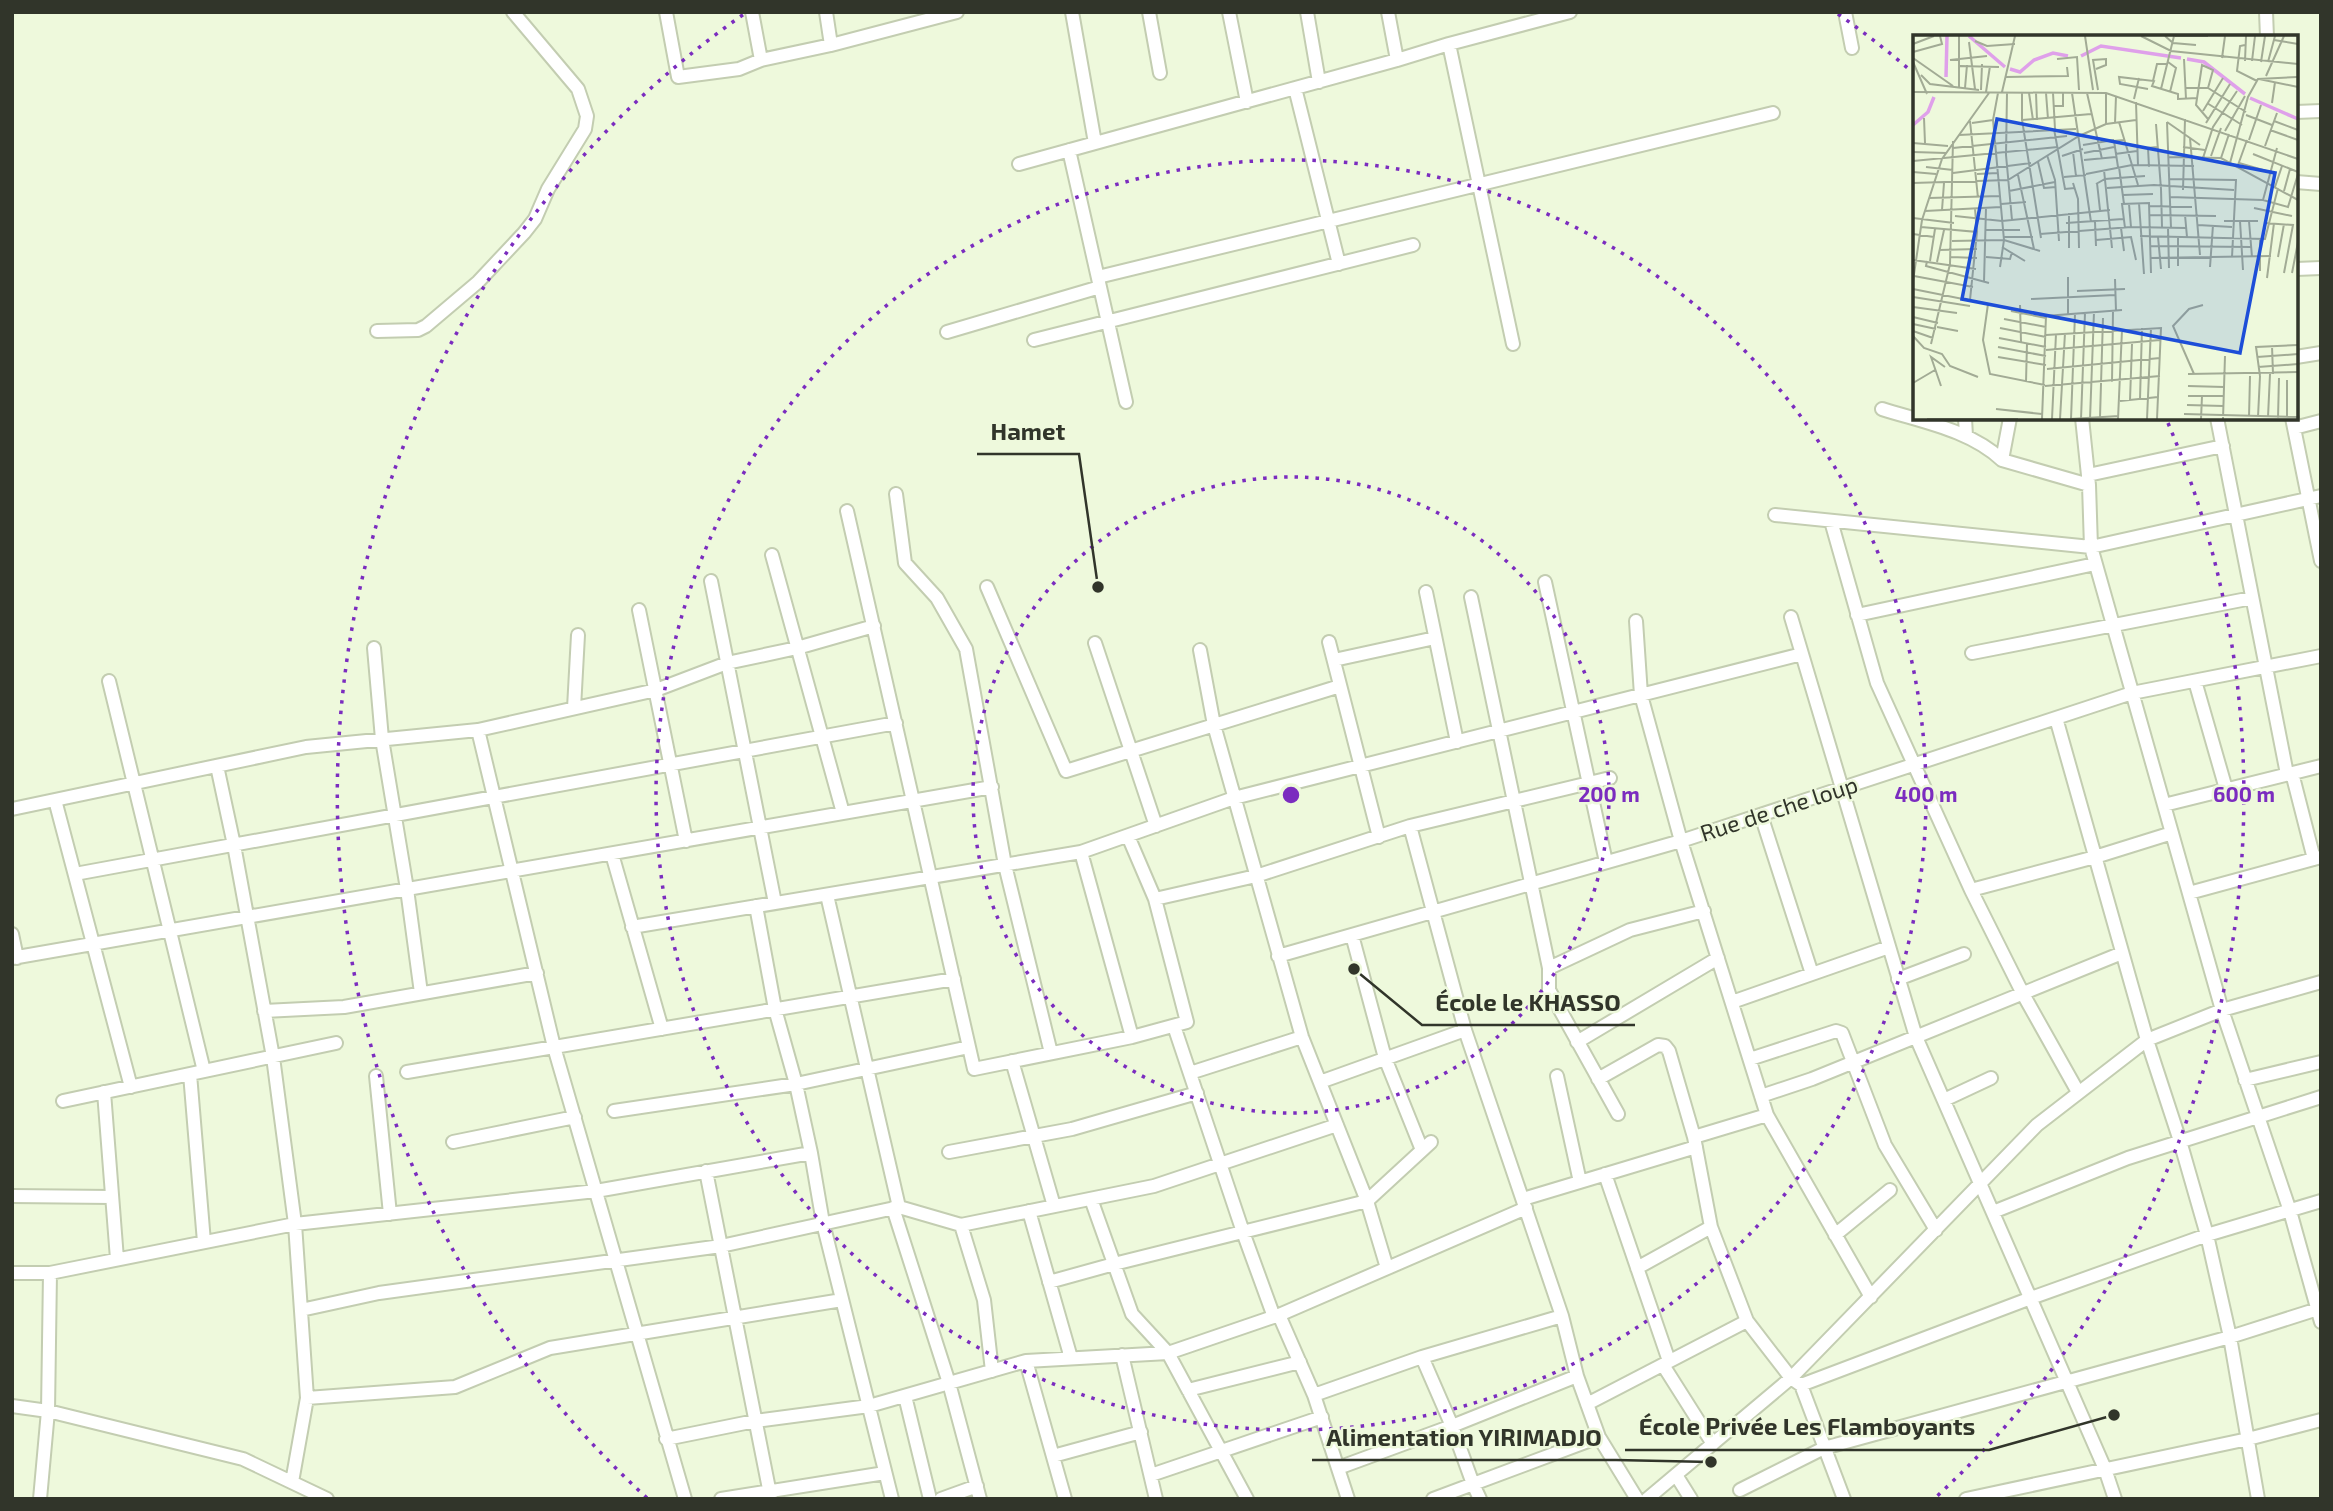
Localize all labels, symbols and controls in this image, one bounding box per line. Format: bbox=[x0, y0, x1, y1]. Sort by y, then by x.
inset map bbox=[1913, 35, 2298, 420]
callout: Hamet bbox=[977, 409, 1079, 454]
text: Hamet bbox=[991, 416, 1066, 445]
street label: Rue de che loup bbox=[1696, 769, 1861, 847]
text: 200 m bbox=[1578, 781, 1640, 806]
text: 400 m bbox=[1895, 781, 1957, 806]
text: 600 m bbox=[2213, 781, 2275, 806]
centre of rings bbox=[1279, 783, 1303, 807]
callout: École le KHASSO bbox=[1422, 980, 1635, 1025]
text: École le KHASSO bbox=[1435, 987, 1621, 1016]
callout: École Privée Les Flamboyants bbox=[1625, 1405, 1989, 1450]
text: École Privée Les Flamboyants bbox=[1639, 1411, 1975, 1440]
callout: Alimentation YIRIMADJO bbox=[1312, 1415, 1616, 1460]
text: Alimentation YIRIMADJO bbox=[1326, 1422, 1602, 1451]

